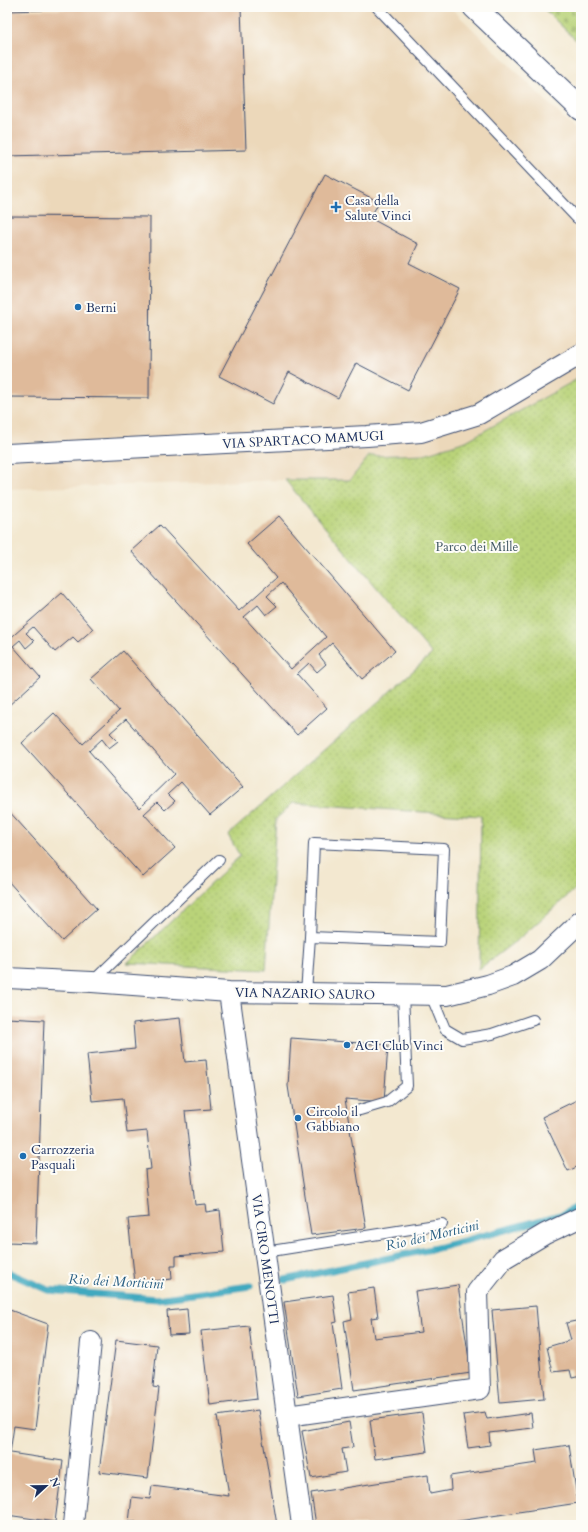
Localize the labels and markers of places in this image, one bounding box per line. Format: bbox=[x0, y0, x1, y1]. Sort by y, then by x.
place label: Casa della Salute Vinci bbox=[345, 192, 412, 225]
marker: Casa della Salute Vinci bbox=[330, 201, 342, 213]
place label: Berni bbox=[86, 299, 117, 317]
marker: Berni bbox=[73, 302, 83, 312]
place label: ACI Club Vinci bbox=[355, 1037, 443, 1055]
marker: ACI Club Vinci bbox=[342, 1040, 352, 1050]
place label: Circolo il Gabbiano bbox=[306, 1103, 360, 1136]
marker: Circolo il Gabbiano bbox=[293, 1113, 303, 1123]
place label: Carrozzeria Pasquali bbox=[31, 1141, 95, 1174]
marker: Carrozzeria Pasquali bbox=[18, 1151, 28, 1161]

